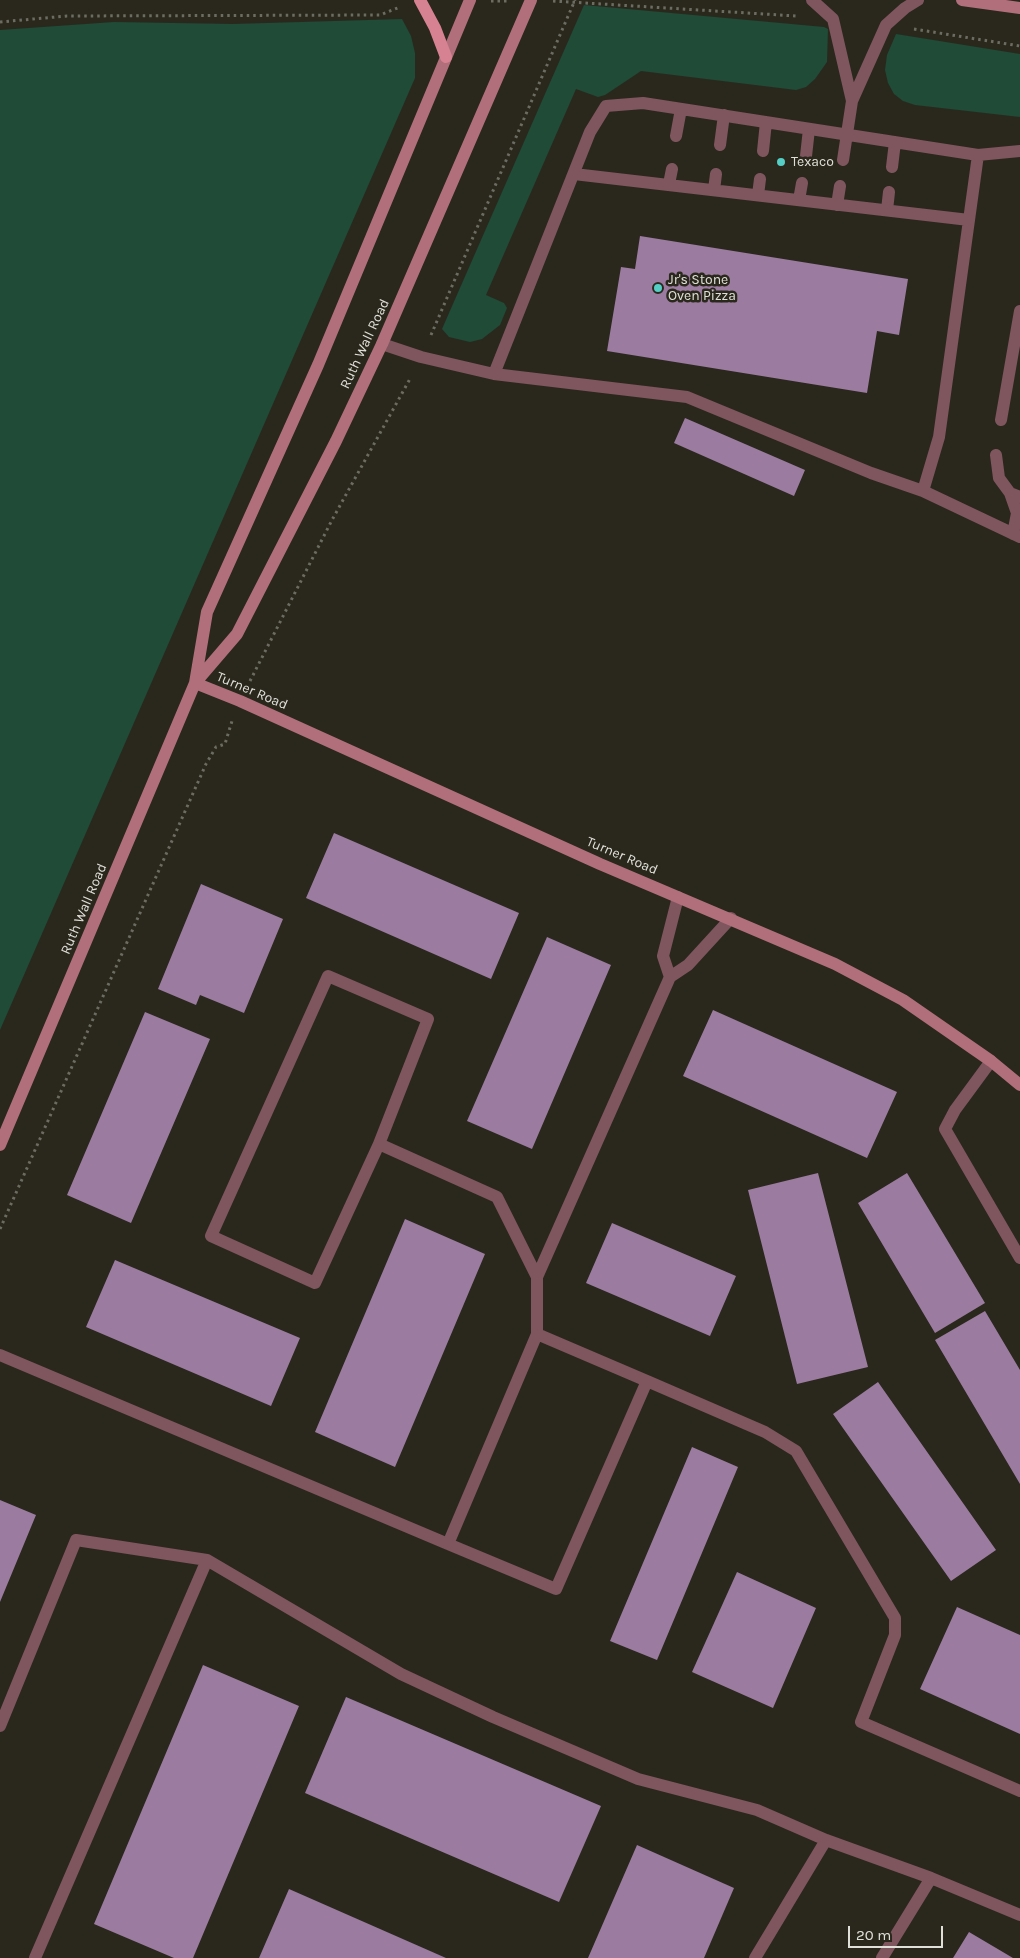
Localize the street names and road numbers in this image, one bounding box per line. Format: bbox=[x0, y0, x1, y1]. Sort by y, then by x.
street label: Ruth Wall Road bbox=[337, 296, 393, 392]
street label: Turner Road bbox=[214, 668, 290, 714]
street label: Turner Road bbox=[584, 833, 660, 879]
street label: Ruth Wall Road bbox=[57, 861, 111, 957]

